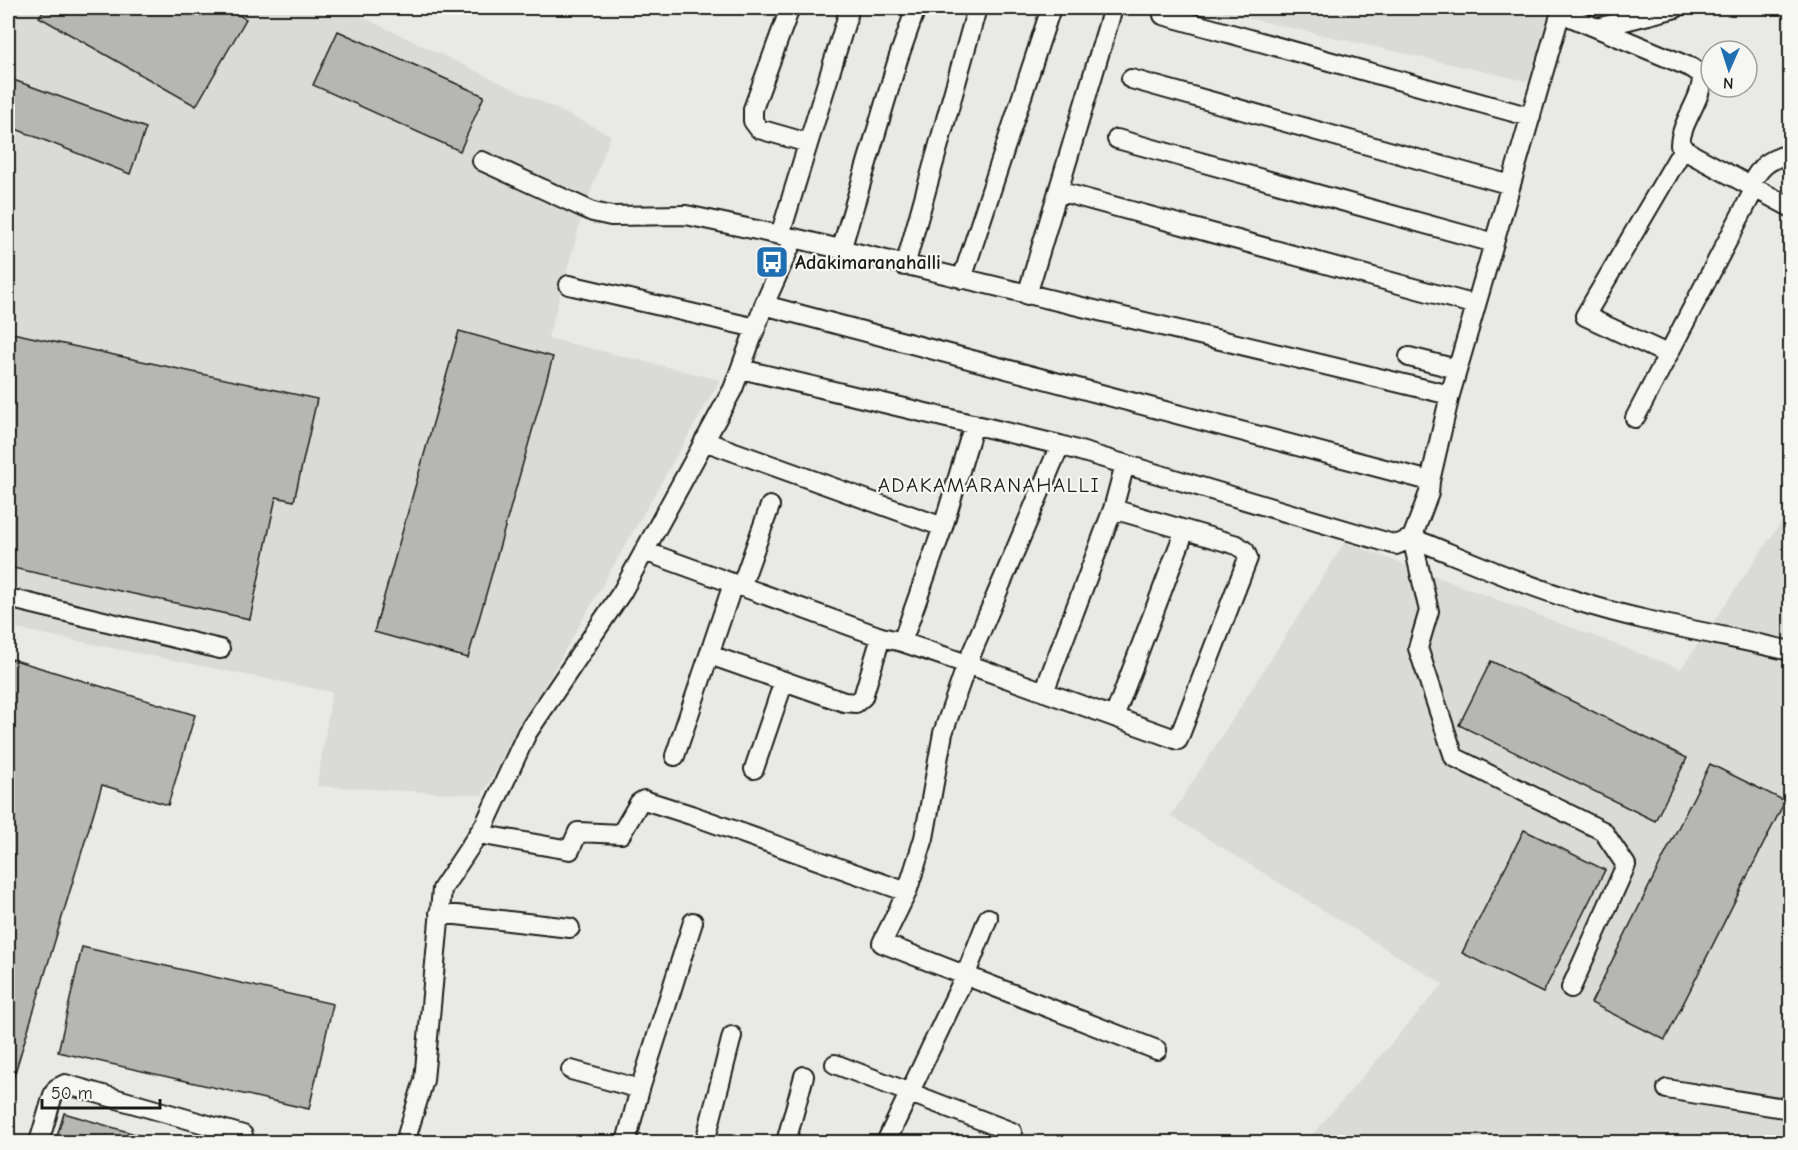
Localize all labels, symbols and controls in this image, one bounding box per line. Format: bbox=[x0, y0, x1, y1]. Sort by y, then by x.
north arrow bbox=[1699, 39, 1759, 99]
text: N bbox=[1723, 74, 1734, 92]
bus stop icon: Adakimaranahalli bbox=[754, 244, 790, 280]
place label: Adakimaranahalli bbox=[795, 251, 941, 274]
district label: ADAKAMARANAHALLI bbox=[878, 473, 1100, 497]
scale bar bbox=[42, 1072, 160, 1110]
text: 50 m bbox=[51, 1083, 93, 1104]

